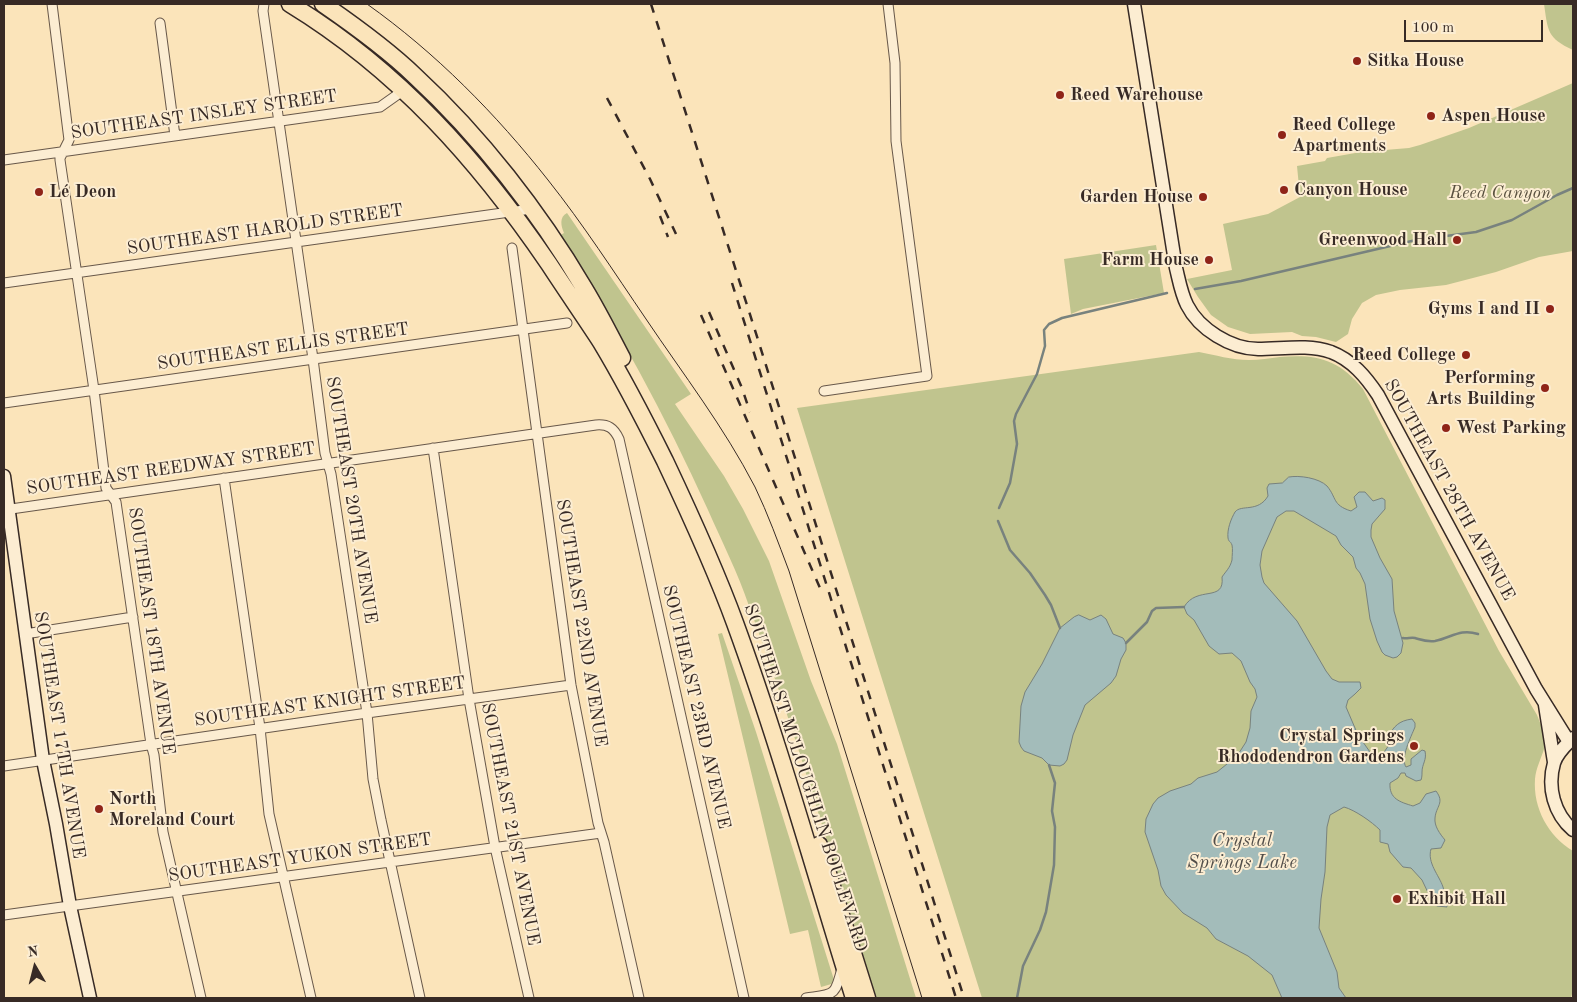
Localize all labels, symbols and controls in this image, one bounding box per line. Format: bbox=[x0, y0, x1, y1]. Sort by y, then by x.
scale bar bbox=[1407, 10, 1546, 42]
text: 100 m bbox=[1412, 21, 1454, 36]
place label: Sitka House bbox=[1367, 50, 1464, 72]
marker: Sitka House bbox=[1351, 55, 1363, 67]
place label: Reed Warehouse bbox=[1070, 84, 1203, 106]
street label: SOUTHEAST INSLEY STREET bbox=[69, 86, 339, 144]
marker: Reed Warehouse bbox=[1054, 89, 1066, 101]
place label: Aspen House bbox=[1441, 105, 1546, 127]
marker: Aspen House bbox=[1425, 110, 1437, 122]
place label: Reed College Apartments bbox=[1292, 114, 1396, 156]
marker: Reed College Apartments bbox=[1276, 129, 1288, 141]
place label: Canyon House bbox=[1294, 179, 1408, 201]
place label: Lé Deon bbox=[49, 181, 116, 203]
park label: Reed Canyon bbox=[1449, 182, 1551, 204]
marker: Canyon House bbox=[1278, 184, 1290, 196]
marker: Lé Deon bbox=[33, 186, 45, 198]
place label: Garden House bbox=[1080, 186, 1193, 208]
marker: Garden House bbox=[1197, 191, 1209, 203]
street label: SOUTHEAST HAROLD STREET bbox=[125, 200, 405, 260]
place label: Greenwood Hall bbox=[1318, 229, 1447, 251]
marker: Greenwood Hall bbox=[1451, 234, 1463, 246]
place label: Farm House bbox=[1101, 249, 1199, 271]
marker: Farm House bbox=[1203, 254, 1215, 266]
place label: Gyms I and II bbox=[1428, 298, 1540, 320]
marker: Gyms I and II bbox=[1544, 303, 1556, 315]
street label: SOUTHEAST ELLIS STREET bbox=[156, 319, 410, 375]
place label: Reed College bbox=[1352, 344, 1456, 366]
marker: Reed College bbox=[1460, 349, 1472, 361]
place label: Performing Arts Building bbox=[1426, 367, 1535, 409]
street label: SOUTHEAST 20TH AVENUE bbox=[321, 375, 381, 625]
street label: SOUTHEAST 28TH AVENUE bbox=[1379, 375, 1519, 605]
marker: Performing Arts Building bbox=[1539, 382, 1551, 394]
place label: West Parking bbox=[1456, 417, 1566, 439]
marker: West Parking bbox=[1440, 422, 1452, 434]
street label: SOUTHEAST REEDWAY STREET bbox=[25, 438, 317, 500]
street label: SOUTHEAST 22ND AVENUE bbox=[551, 497, 611, 749]
street label: SOUTHEAST 18TH AVENUE bbox=[123, 506, 179, 756]
street label: SOUTHEAST 23RD AVENUE bbox=[657, 583, 735, 831]
street label: SOUTHEAST MCLOUGHLIN BOULEVARD bbox=[738, 601, 872, 955]
street label: SOUTHEAST 17TH AVENUE bbox=[29, 610, 89, 860]
street label: SOUTHEAST KNIGHT STREET bbox=[193, 672, 467, 732]
street label: SOUTHEAST 21ST AVENUE bbox=[476, 701, 544, 947]
place label: Crystal Springs Rhododendron Gardens bbox=[1217, 725, 1404, 768]
marker: Crystal Springs Rhododendron Gardens bbox=[1408, 740, 1420, 752]
place label: North Moreland Court bbox=[109, 788, 235, 831]
marker: North Moreland Court bbox=[93, 803, 105, 815]
street label: SOUTHEAST YUKON STREET bbox=[167, 829, 433, 887]
water label: Crystal Springs Lake bbox=[1187, 830, 1297, 874]
place label: Exhibit Hall bbox=[1407, 888, 1506, 910]
marker: Exhibit Hall bbox=[1391, 893, 1403, 905]
north arrow bbox=[10, 942, 60, 992]
text: N bbox=[27, 944, 39, 960]

